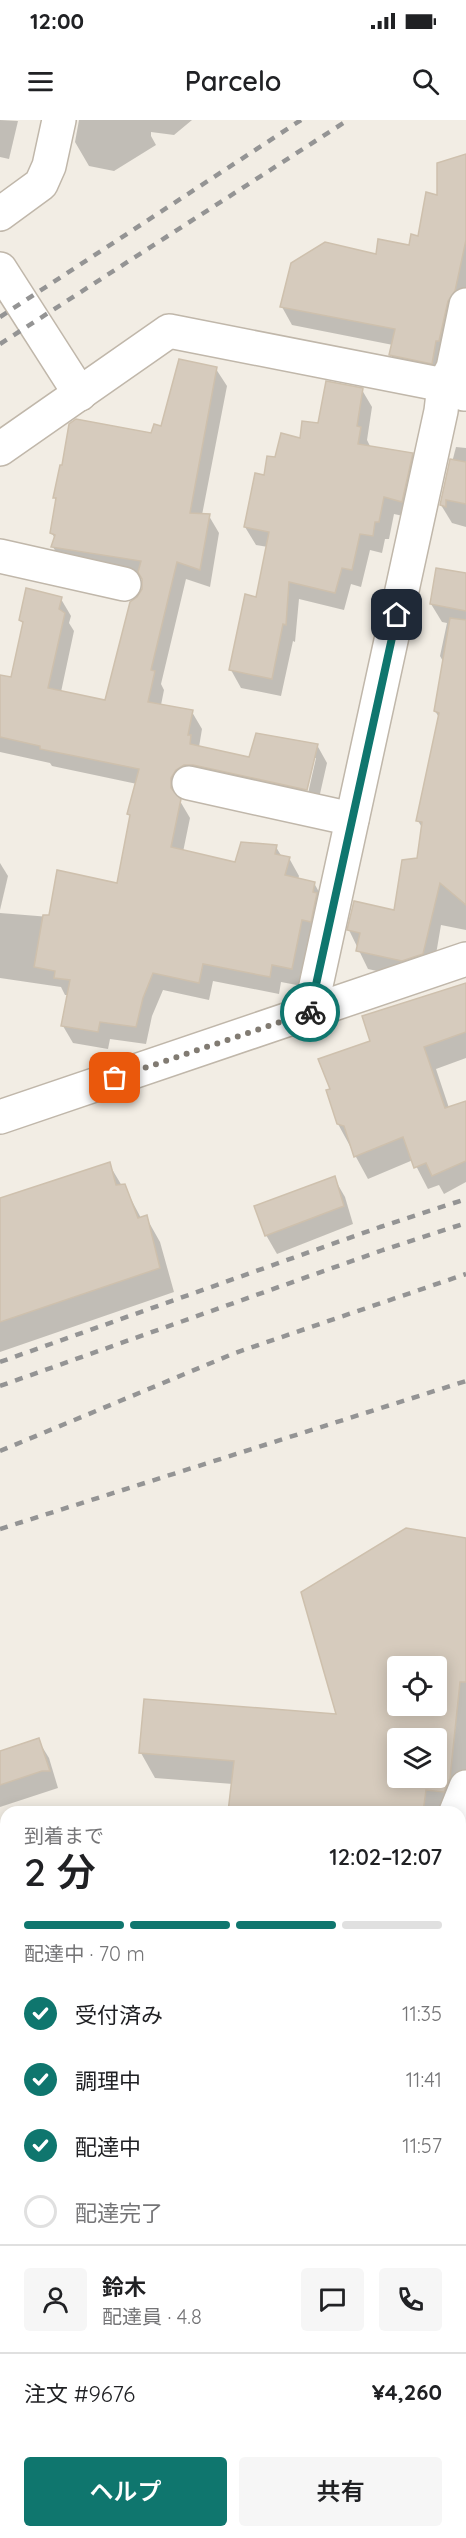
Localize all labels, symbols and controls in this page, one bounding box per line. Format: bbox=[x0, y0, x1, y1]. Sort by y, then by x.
text: 12:00 bbox=[30, 7, 84, 35]
text: Parcelo bbox=[185, 64, 281, 98]
icon: menu bbox=[24, 65, 57, 98]
icon: search bbox=[409, 65, 442, 98]
pin bbox=[371, 589, 422, 640]
icon: home bbox=[380, 598, 413, 631]
courier bbox=[280, 982, 340, 1042]
icon: bike bbox=[294, 996, 327, 1029]
pin bbox=[89, 1052, 140, 1103]
icon: bag bbox=[98, 1061, 131, 1094]
map controls bbox=[387, 1656, 447, 1788]
button: locate bbox=[387, 1656, 447, 1716]
button: layers bbox=[387, 1728, 447, 1788]
text: 到着まで bbox=[24, 1823, 104, 1848]
text: 12:02–12:07 bbox=[329, 1843, 442, 1871]
text: 2 分 bbox=[24, 1847, 96, 1896]
text: 配達中 · 70 m bbox=[24, 1941, 145, 1966]
icon: check bbox=[24, 1997, 57, 2030]
text: 受付済み bbox=[75, 2001, 163, 2029]
text: 11:35 bbox=[402, 2001, 442, 2026]
icon: check bbox=[24, 2063, 57, 2096]
text: 調理中 bbox=[75, 2067, 141, 2095]
text: 11:41 bbox=[406, 2067, 442, 2092]
icon: check bbox=[24, 2129, 57, 2162]
text: 配達中 bbox=[75, 2133, 141, 2161]
text: 11:57 bbox=[402, 2133, 442, 2158]
text: 配達完了 bbox=[75, 2199, 163, 2227]
button: person bbox=[24, 2268, 87, 2331]
button: chat bbox=[301, 2268, 364, 2331]
button: phone bbox=[379, 2268, 442, 2331]
text: 鈴木 bbox=[102, 2273, 146, 2301]
text: 配達員 · 4.8 bbox=[102, 2304, 202, 2329]
text: ¥4,260 bbox=[372, 2378, 442, 2406]
text: 注文 #9676 bbox=[24, 2380, 135, 2408]
button: ヘルプ bbox=[24, 2457, 227, 2526]
button: 共有 bbox=[239, 2457, 442, 2526]

